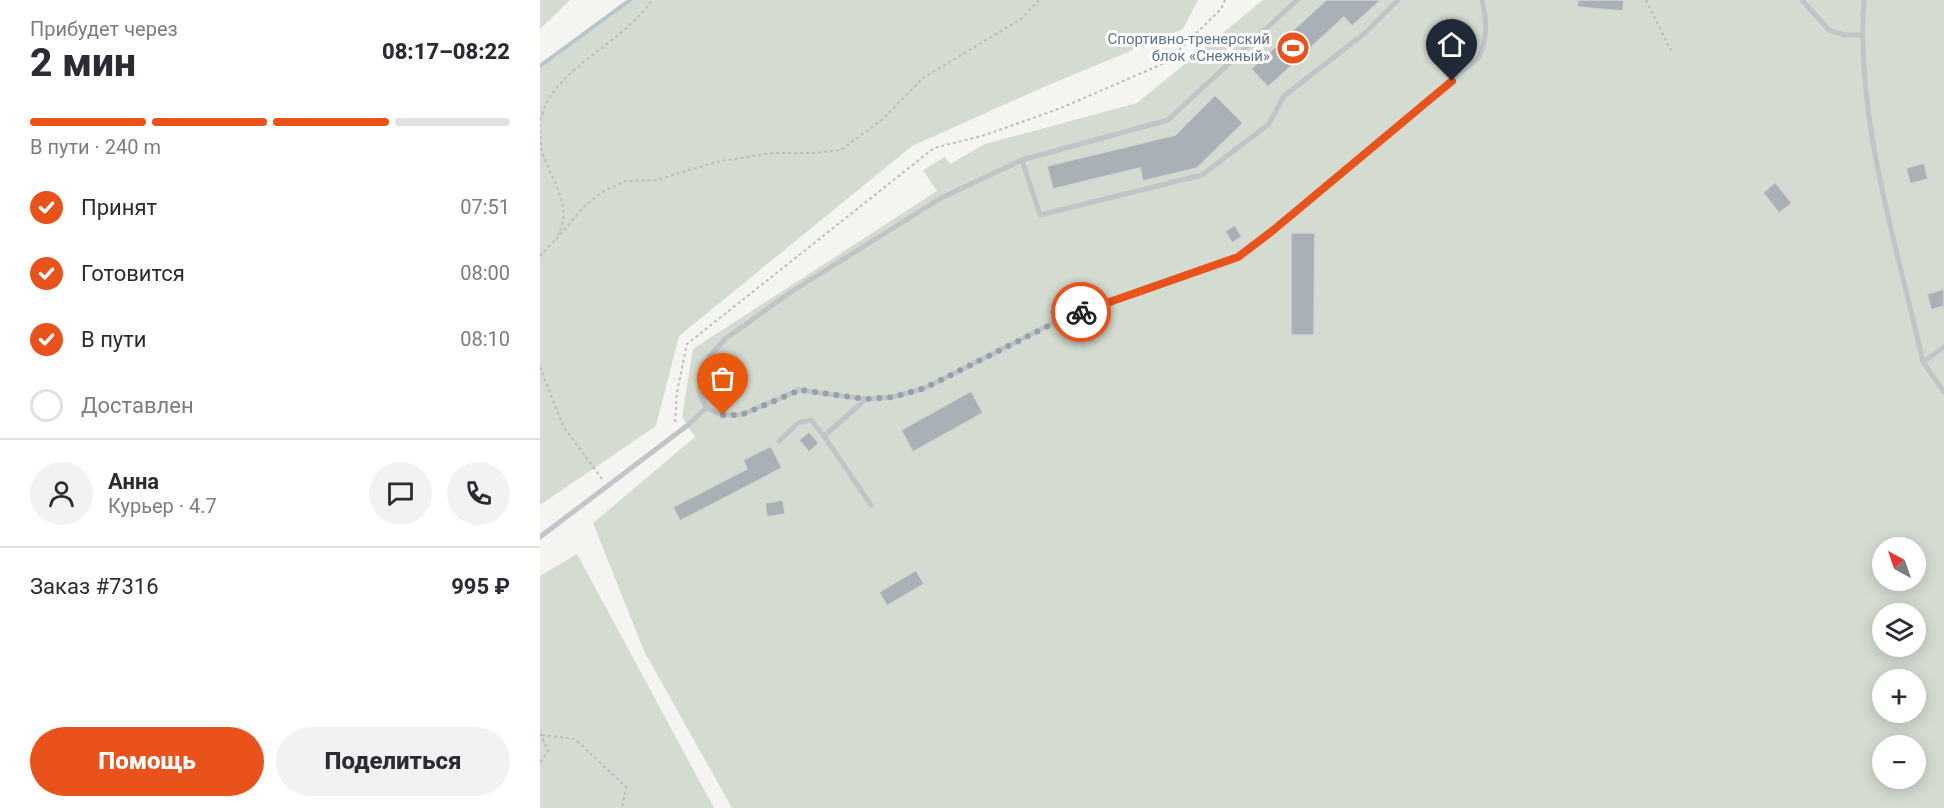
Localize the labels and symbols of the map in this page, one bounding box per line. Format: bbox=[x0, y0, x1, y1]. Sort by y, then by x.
pin bbox=[1426, 19, 1477, 81]
place label: Спортивно-тренерский блок «Снежный» bbox=[1107, 30, 1270, 65]
sports icon: Спортивно-тренерский блок «Снежный» bbox=[1275, 30, 1311, 66]
courier bbox=[1051, 282, 1111, 342]
pin bbox=[697, 353, 748, 415]
north arrow bbox=[1872, 537, 1926, 591]

